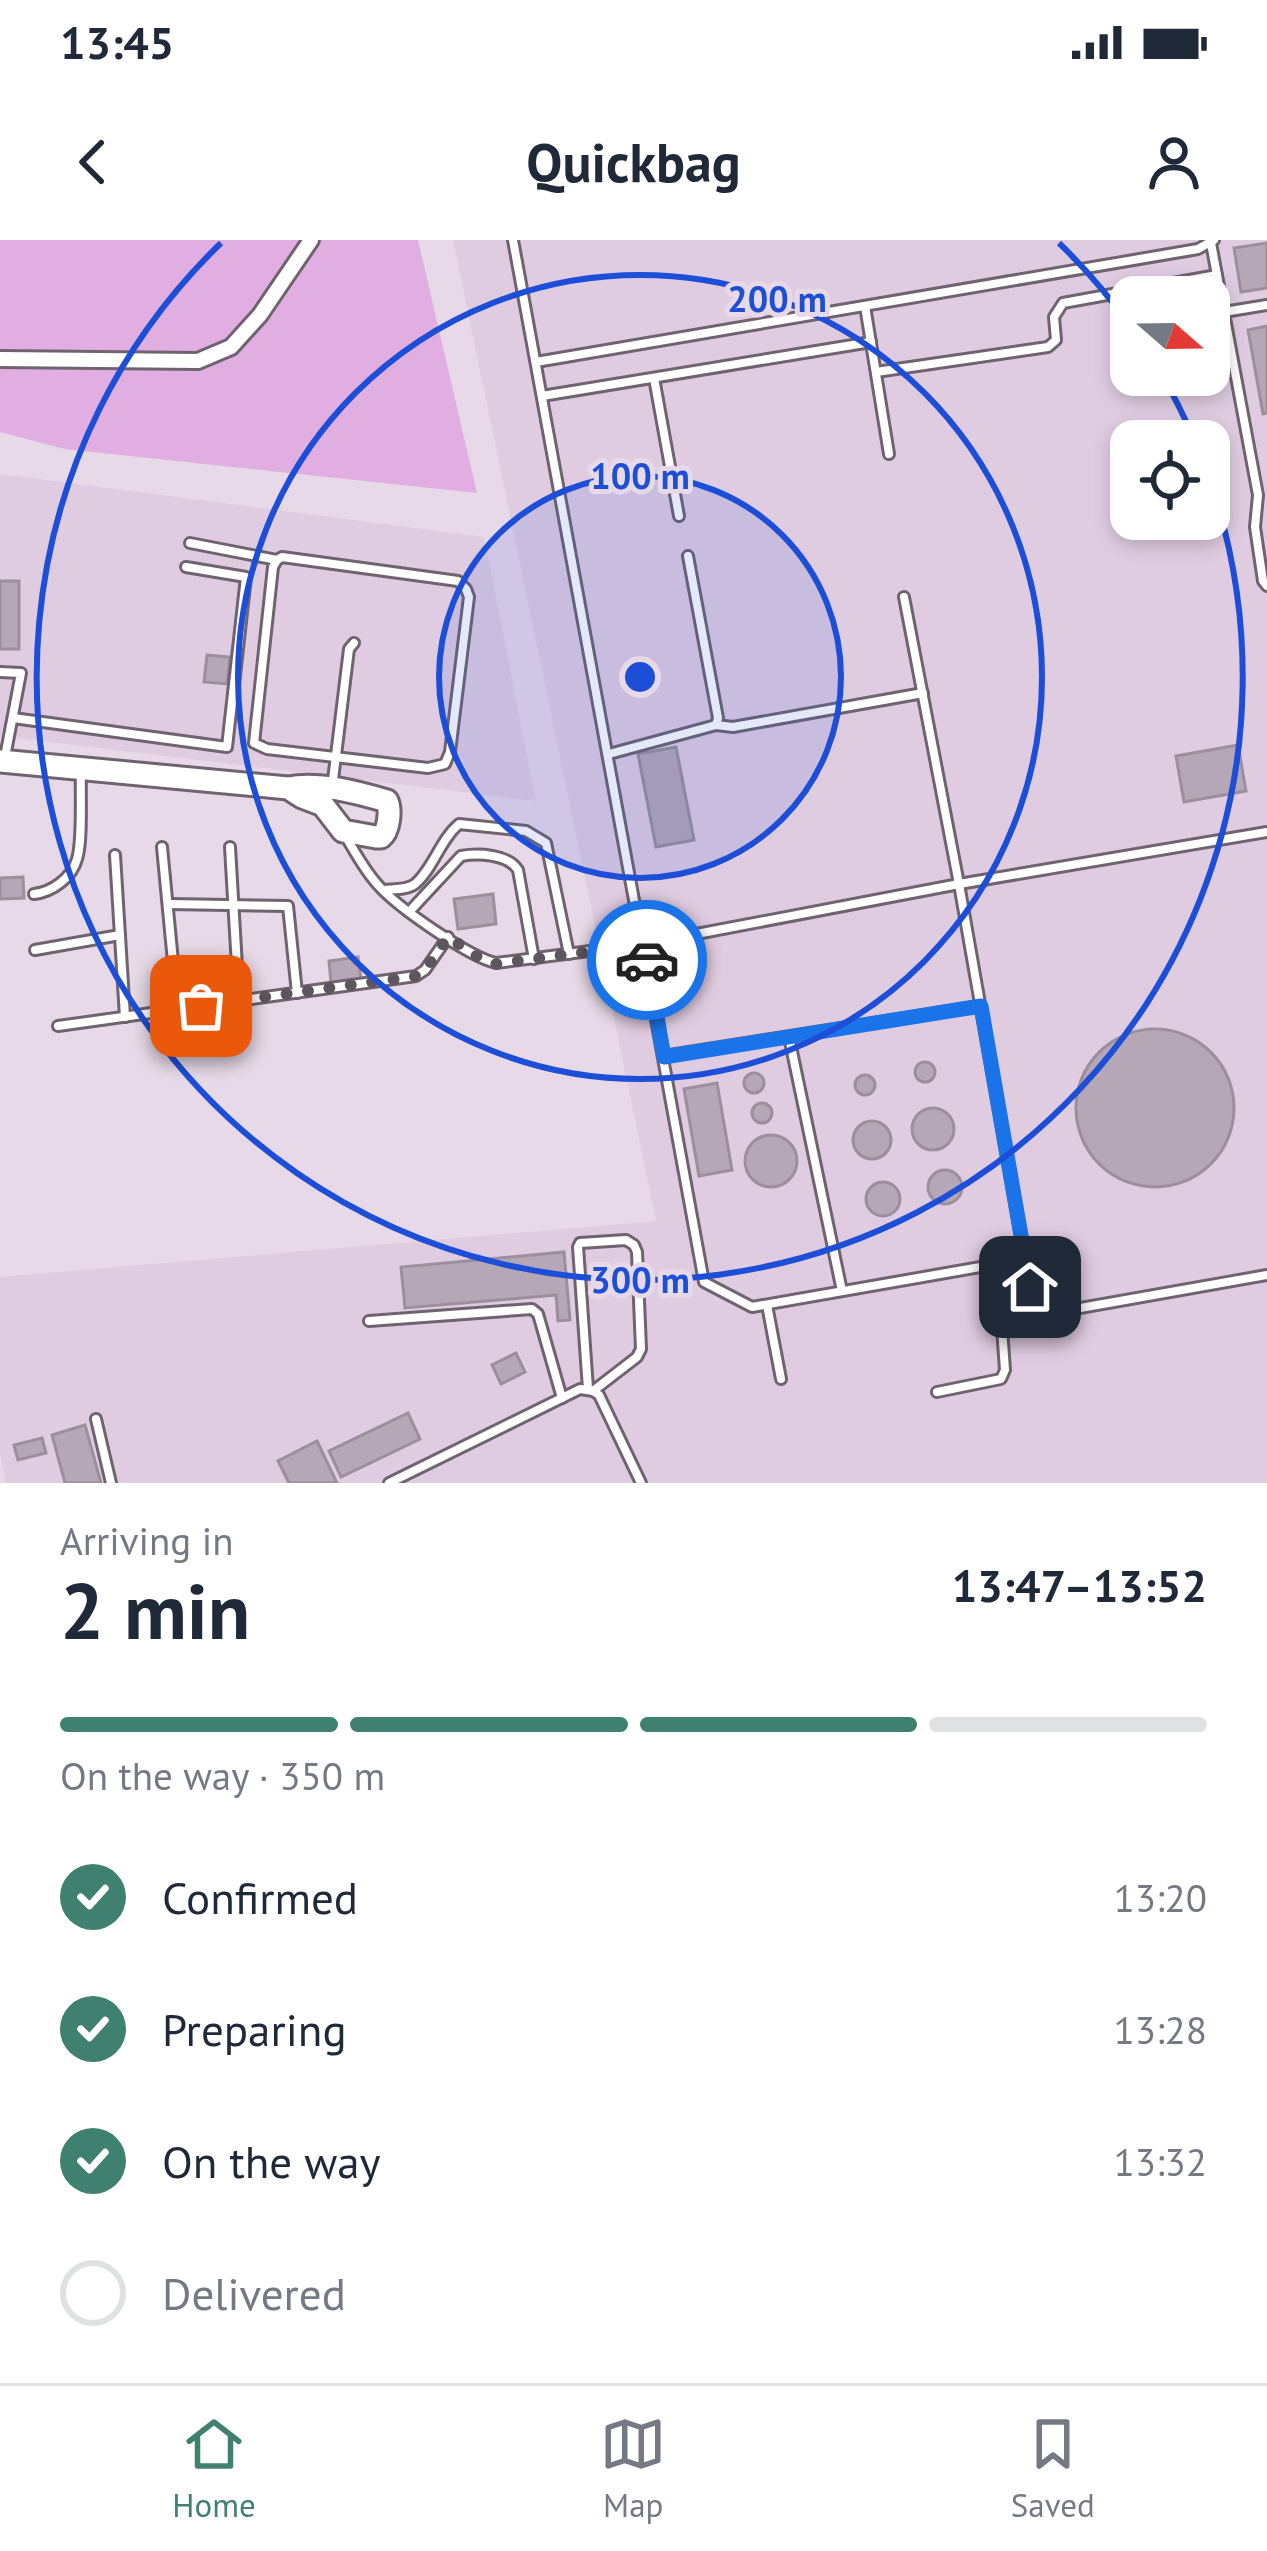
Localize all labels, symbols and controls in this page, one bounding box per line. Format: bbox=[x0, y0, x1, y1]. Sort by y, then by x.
text: 13:45 bbox=[60, 13, 174, 71]
text: Quickbag bbox=[526, 127, 741, 197]
icon: back bbox=[60, 129, 126, 195]
icon: person bbox=[1141, 129, 1207, 195]
text: 200 m bbox=[727, 275, 827, 322]
north arrow bbox=[1110, 276, 1230, 396]
map controls bbox=[1110, 276, 1230, 540]
button: locate bbox=[1110, 420, 1230, 540]
text: 100 m bbox=[590, 452, 690, 499]
centre of rings bbox=[619, 656, 661, 698]
courier bbox=[587, 900, 707, 1020]
icon: car bbox=[614, 927, 680, 993]
pin bbox=[150, 955, 252, 1057]
icon: bag bbox=[168, 973, 234, 1039]
pin bbox=[979, 1236, 1081, 1338]
icon: home bbox=[997, 1254, 1063, 1320]
text: 300 m bbox=[590, 1256, 690, 1303]
text: Arriving in bbox=[60, 1515, 234, 1566]
text: 13:47–13:52 bbox=[952, 1556, 1207, 1614]
text: 2 min bbox=[60, 1560, 250, 1661]
text: On the way · 350 m bbox=[60, 1750, 385, 1801]
icon: check bbox=[60, 1864, 126, 1930]
text: Confirmed bbox=[162, 1868, 358, 1926]
text: 13:20 bbox=[1113, 1872, 1207, 1923]
icon: check bbox=[60, 1996, 126, 2062]
text: Preparing bbox=[162, 2000, 347, 2058]
text: 13:28 bbox=[1113, 2004, 1207, 2055]
icon: check bbox=[60, 2128, 126, 2194]
text: On the way bbox=[162, 2132, 381, 2190]
text: 13:32 bbox=[1113, 2136, 1207, 2187]
text: Delivered bbox=[162, 2264, 346, 2322]
tab: Home bbox=[172, 2411, 256, 2526]
tab: Map bbox=[600, 2411, 666, 2526]
tab: Saved bbox=[1011, 2411, 1095, 2526]

